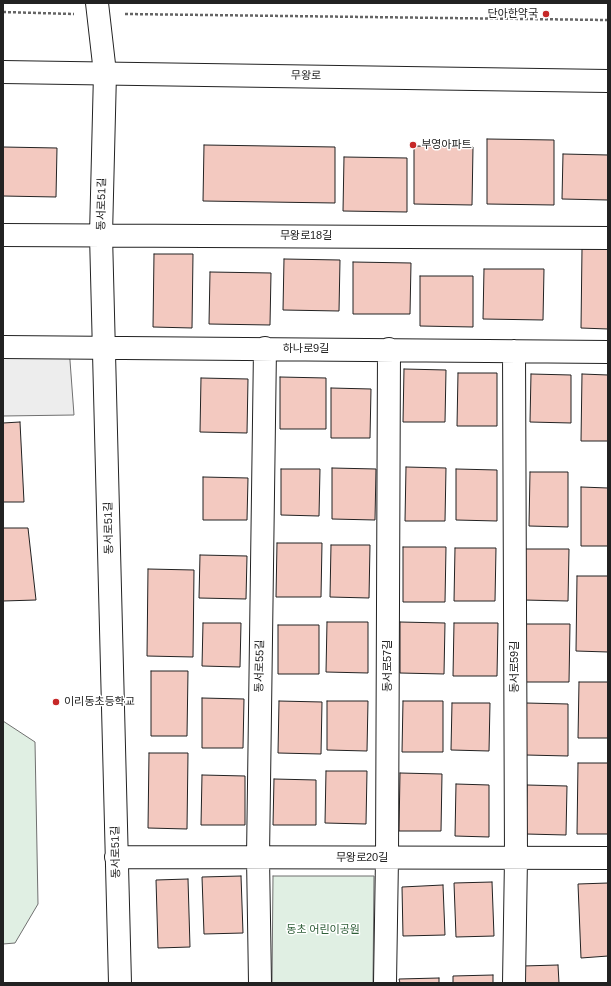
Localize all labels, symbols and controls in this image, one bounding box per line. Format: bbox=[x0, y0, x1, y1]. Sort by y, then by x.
place label: 단아한약국 bbox=[487, 7, 538, 21]
marker: 단아한약국 bbox=[541, 9, 551, 19]
street label: 무왕로 bbox=[291, 69, 321, 83]
place label: 부영아파트 bbox=[421, 138, 472, 152]
marker: 부영아파트 bbox=[408, 140, 418, 150]
street label: 동서로51길 bbox=[95, 178, 109, 230]
street label: 무왕로18길 bbox=[280, 229, 332, 243]
street label: 하나로9길 bbox=[283, 342, 329, 356]
street label: 동서로51길 bbox=[102, 502, 116, 554]
street label: 동서로55길 bbox=[253, 640, 267, 692]
street label: 동서로57길 bbox=[381, 640, 395, 692]
street label: 동서로59길 bbox=[508, 641, 522, 693]
place label: 이리동초등학교 bbox=[64, 695, 135, 709]
marker: 이리동초등학교 bbox=[51, 697, 61, 707]
street label: 동서로51길 bbox=[109, 826, 123, 878]
street label: 무왕로20길 bbox=[336, 851, 388, 865]
park label: 동초 어린이공원 bbox=[286, 923, 360, 937]

